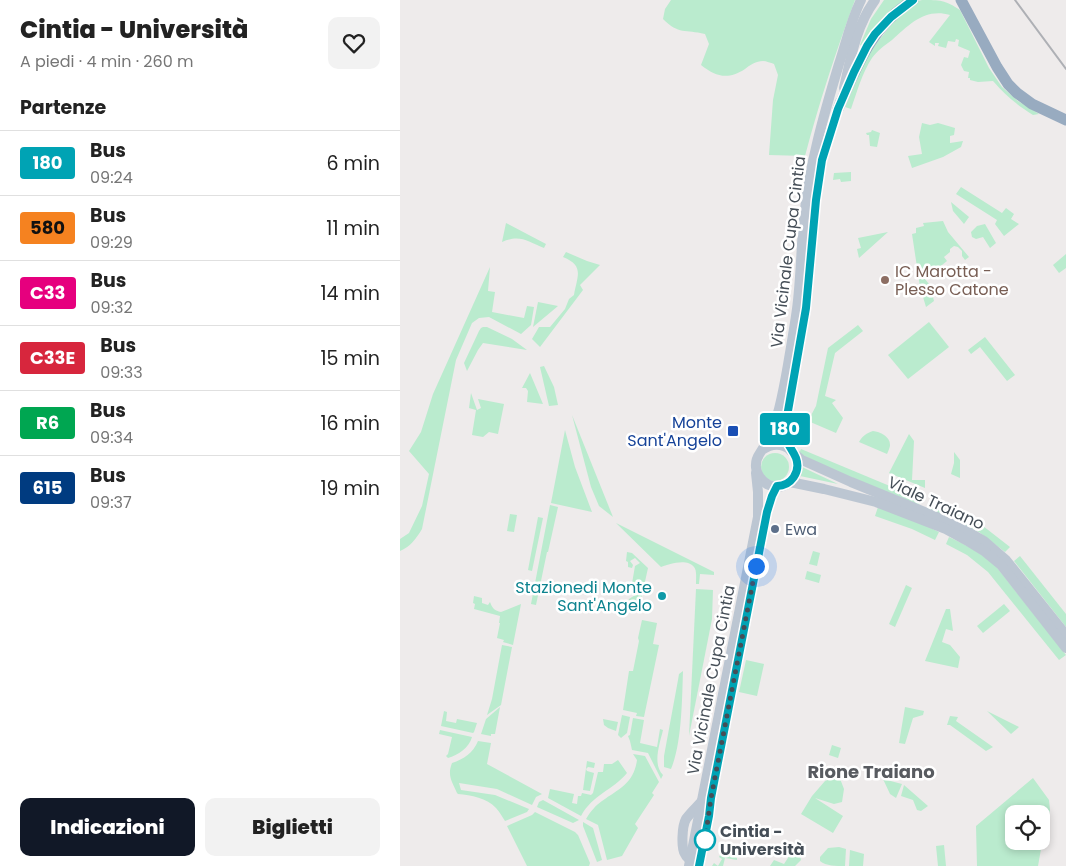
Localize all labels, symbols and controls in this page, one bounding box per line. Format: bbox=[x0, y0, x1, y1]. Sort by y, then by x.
text: Cintia - Università bbox=[20, 13, 248, 46]
button: heart bbox=[328, 17, 380, 69]
text: A piedi · 4 min · 260 m bbox=[20, 50, 194, 73]
text: Partenze bbox=[20, 94, 106, 121]
text: Bus bbox=[90, 137, 126, 164]
text: 180 bbox=[32, 150, 63, 175]
text: 6 min bbox=[326, 150, 380, 177]
street label: Via Vicinale Cupa Cintia bbox=[765, 155, 811, 349]
text: 09:24 bbox=[90, 166, 133, 189]
text: Bus bbox=[90, 202, 126, 229]
text: 580 bbox=[30, 215, 65, 240]
text: 11 min bbox=[326, 215, 380, 242]
text: 09:29 bbox=[90, 231, 133, 254]
place label: IC Marotta - Plesso Catone bbox=[895, 260, 1009, 301]
text: Bus bbox=[91, 267, 126, 294]
marker: IC Marotta - Plesso Catone bbox=[879, 274, 891, 286]
text: C33 bbox=[30, 280, 66, 305]
text: 14 min bbox=[320, 280, 380, 307]
text: 09:32 bbox=[91, 296, 133, 319]
text: Bus bbox=[100, 332, 136, 359]
text: C33E bbox=[30, 345, 75, 370]
text: 15 min bbox=[321, 345, 380, 372]
text: 09:33 bbox=[100, 361, 143, 384]
text: Bus bbox=[90, 397, 126, 424]
text: R6 bbox=[36, 410, 59, 435]
text: 16 min bbox=[320, 410, 380, 437]
place label: Monte Sant'Angelo bbox=[627, 411, 722, 452]
line badge: 180 bbox=[756, 413, 814, 445]
text: 180 bbox=[770, 416, 800, 441]
marker: Monte Sant'Angelo bbox=[726, 424, 740, 438]
text: 09:34 bbox=[90, 426, 133, 449]
text: Bus bbox=[90, 462, 126, 489]
street label: Viale Traiano bbox=[884, 471, 988, 535]
text: 615 bbox=[33, 475, 62, 500]
text: 19 min bbox=[320, 475, 380, 502]
text: 09:37 bbox=[90, 491, 132, 514]
place label: Ewa bbox=[785, 518, 817, 541]
marker: Ewa bbox=[769, 523, 781, 535]
your location bbox=[744, 554, 769, 579]
place label: Stazionedi Monte Sant'Angelo bbox=[515, 576, 652, 617]
street label: Via Vicinale Cupa Cintia bbox=[681, 583, 741, 777]
marker: Stazionedi Monte Sant'Angelo bbox=[656, 590, 668, 602]
district label: Rione Traiano bbox=[807, 759, 935, 784]
button: Indicazioni bbox=[20, 798, 195, 856]
button: Biglietti bbox=[205, 798, 380, 856]
map controls bbox=[1005, 805, 1050, 850]
button: locate bbox=[1005, 805, 1050, 850]
place label: Cintia - Università bbox=[720, 820, 805, 861]
marker: Cintia - Università bbox=[694, 829, 716, 851]

